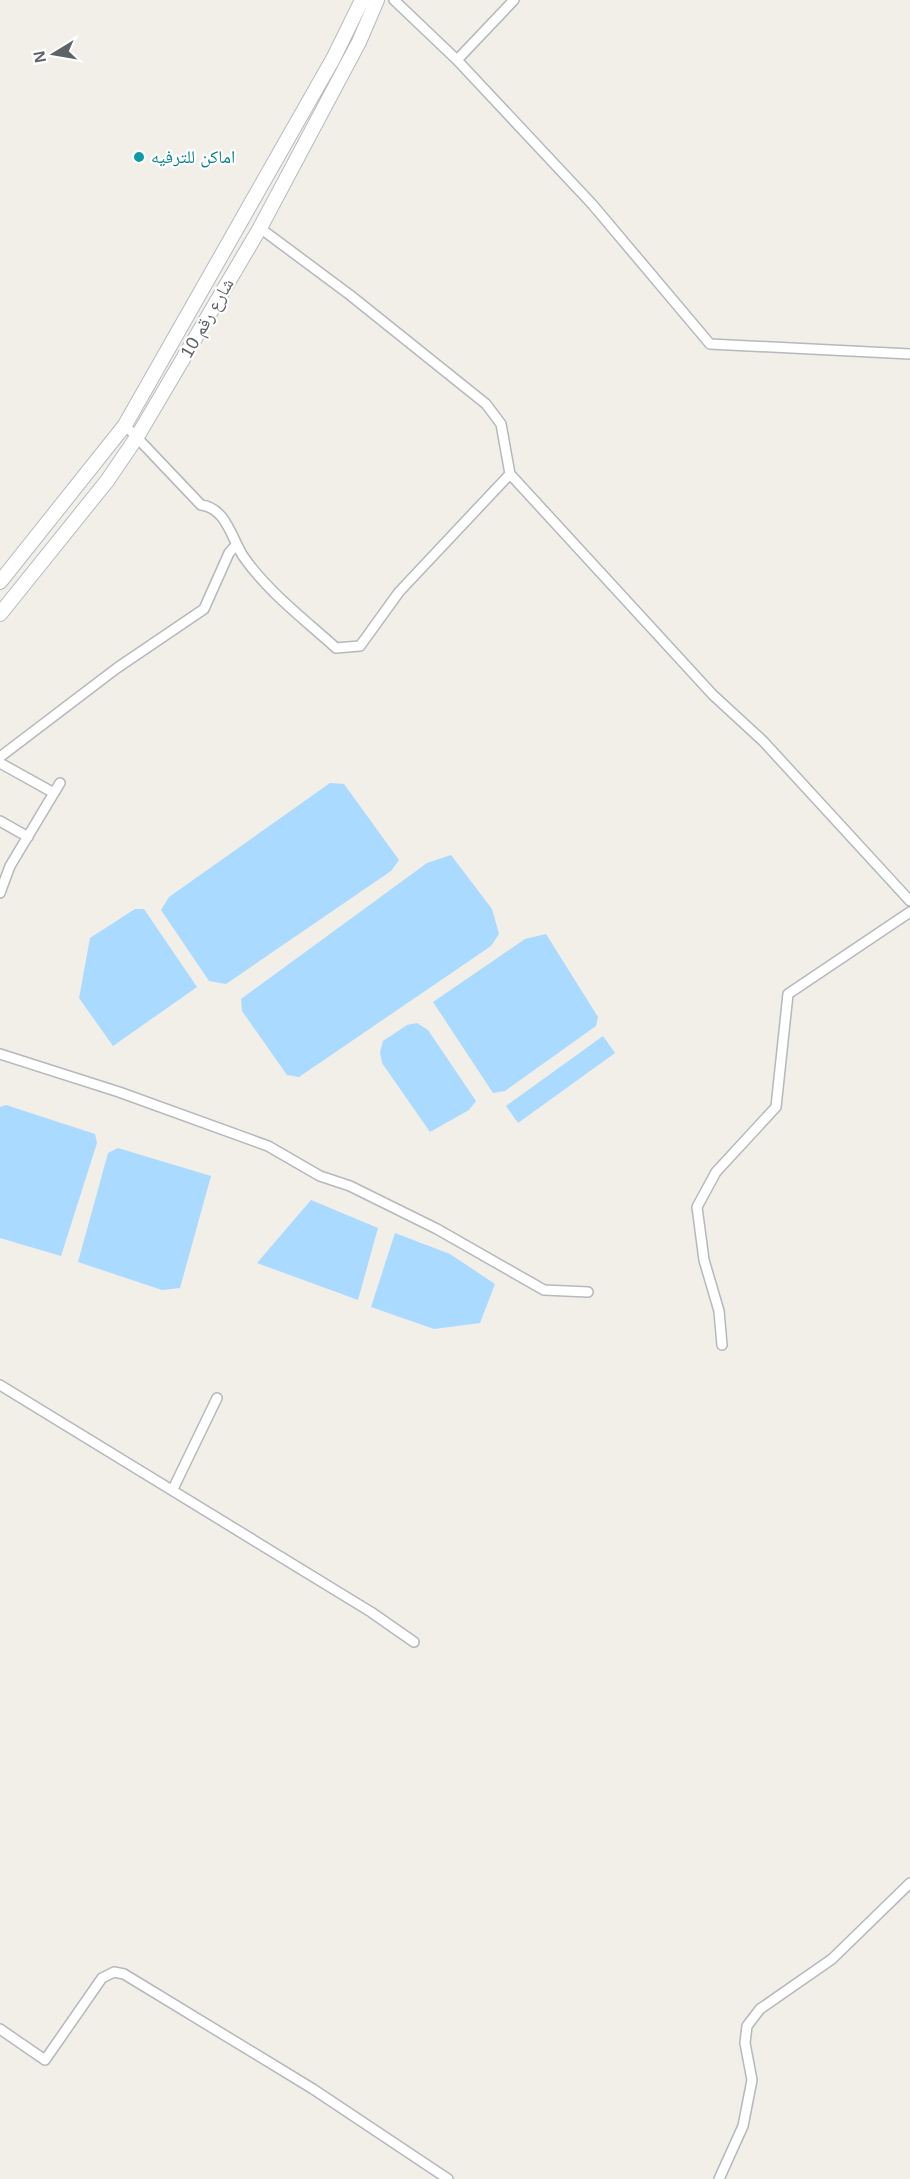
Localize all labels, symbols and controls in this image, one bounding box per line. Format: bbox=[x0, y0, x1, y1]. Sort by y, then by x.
north arrow bbox=[24, 24, 84, 84]
text: N bbox=[30, 49, 49, 64]
place label: اماكن للترفيه bbox=[151, 147, 235, 168]
marker: اماكن للترفيه bbox=[132, 150, 146, 164]
street label: شارع رقم 10 bbox=[176, 275, 239, 362]

